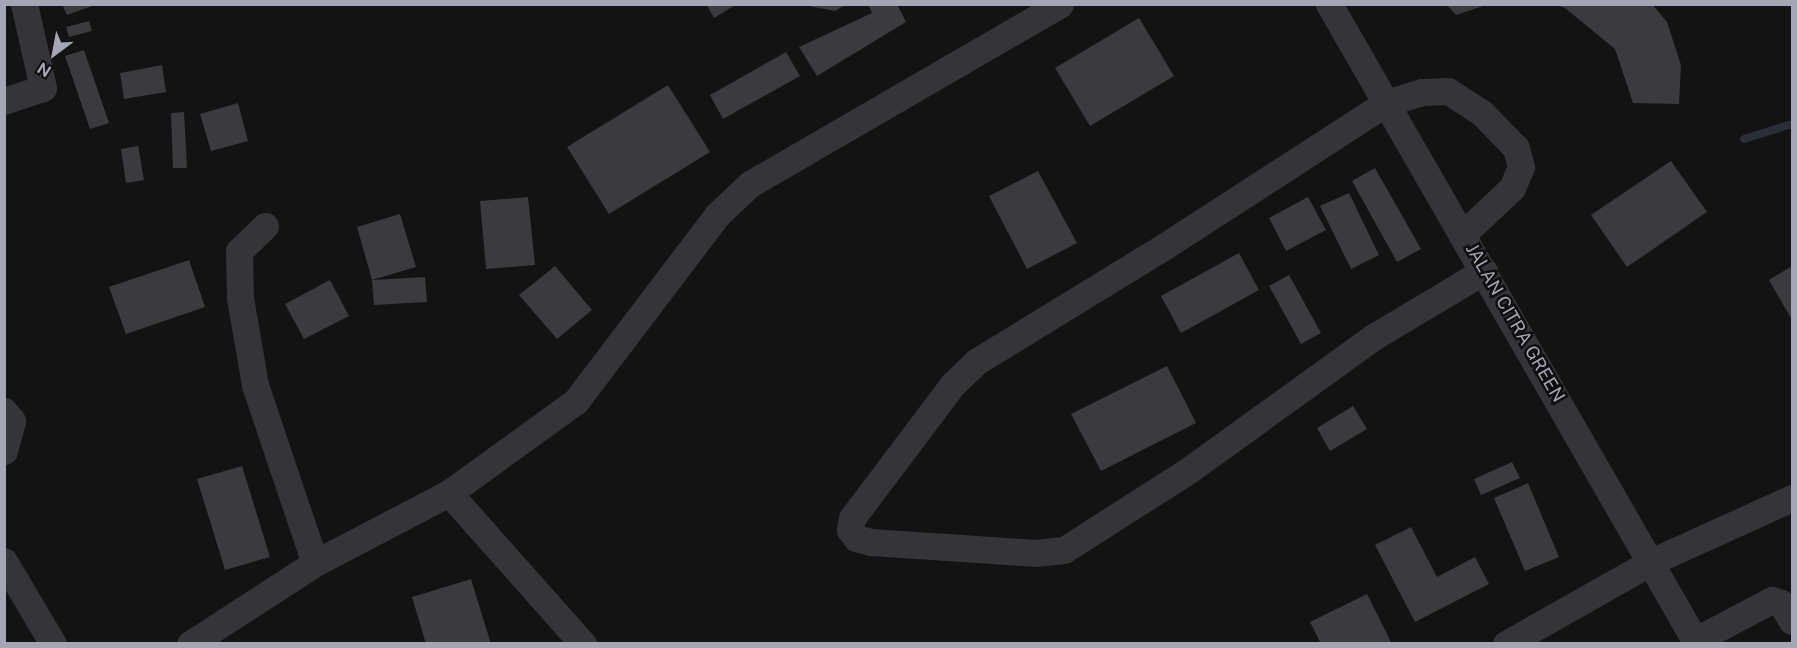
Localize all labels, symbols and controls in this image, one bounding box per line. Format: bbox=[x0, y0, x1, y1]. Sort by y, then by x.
north arrow bbox=[24, 24, 84, 84]
text: N bbox=[34, 58, 55, 81]
street label: JALAN CITRA GREEN bbox=[1461, 240, 1569, 406]

